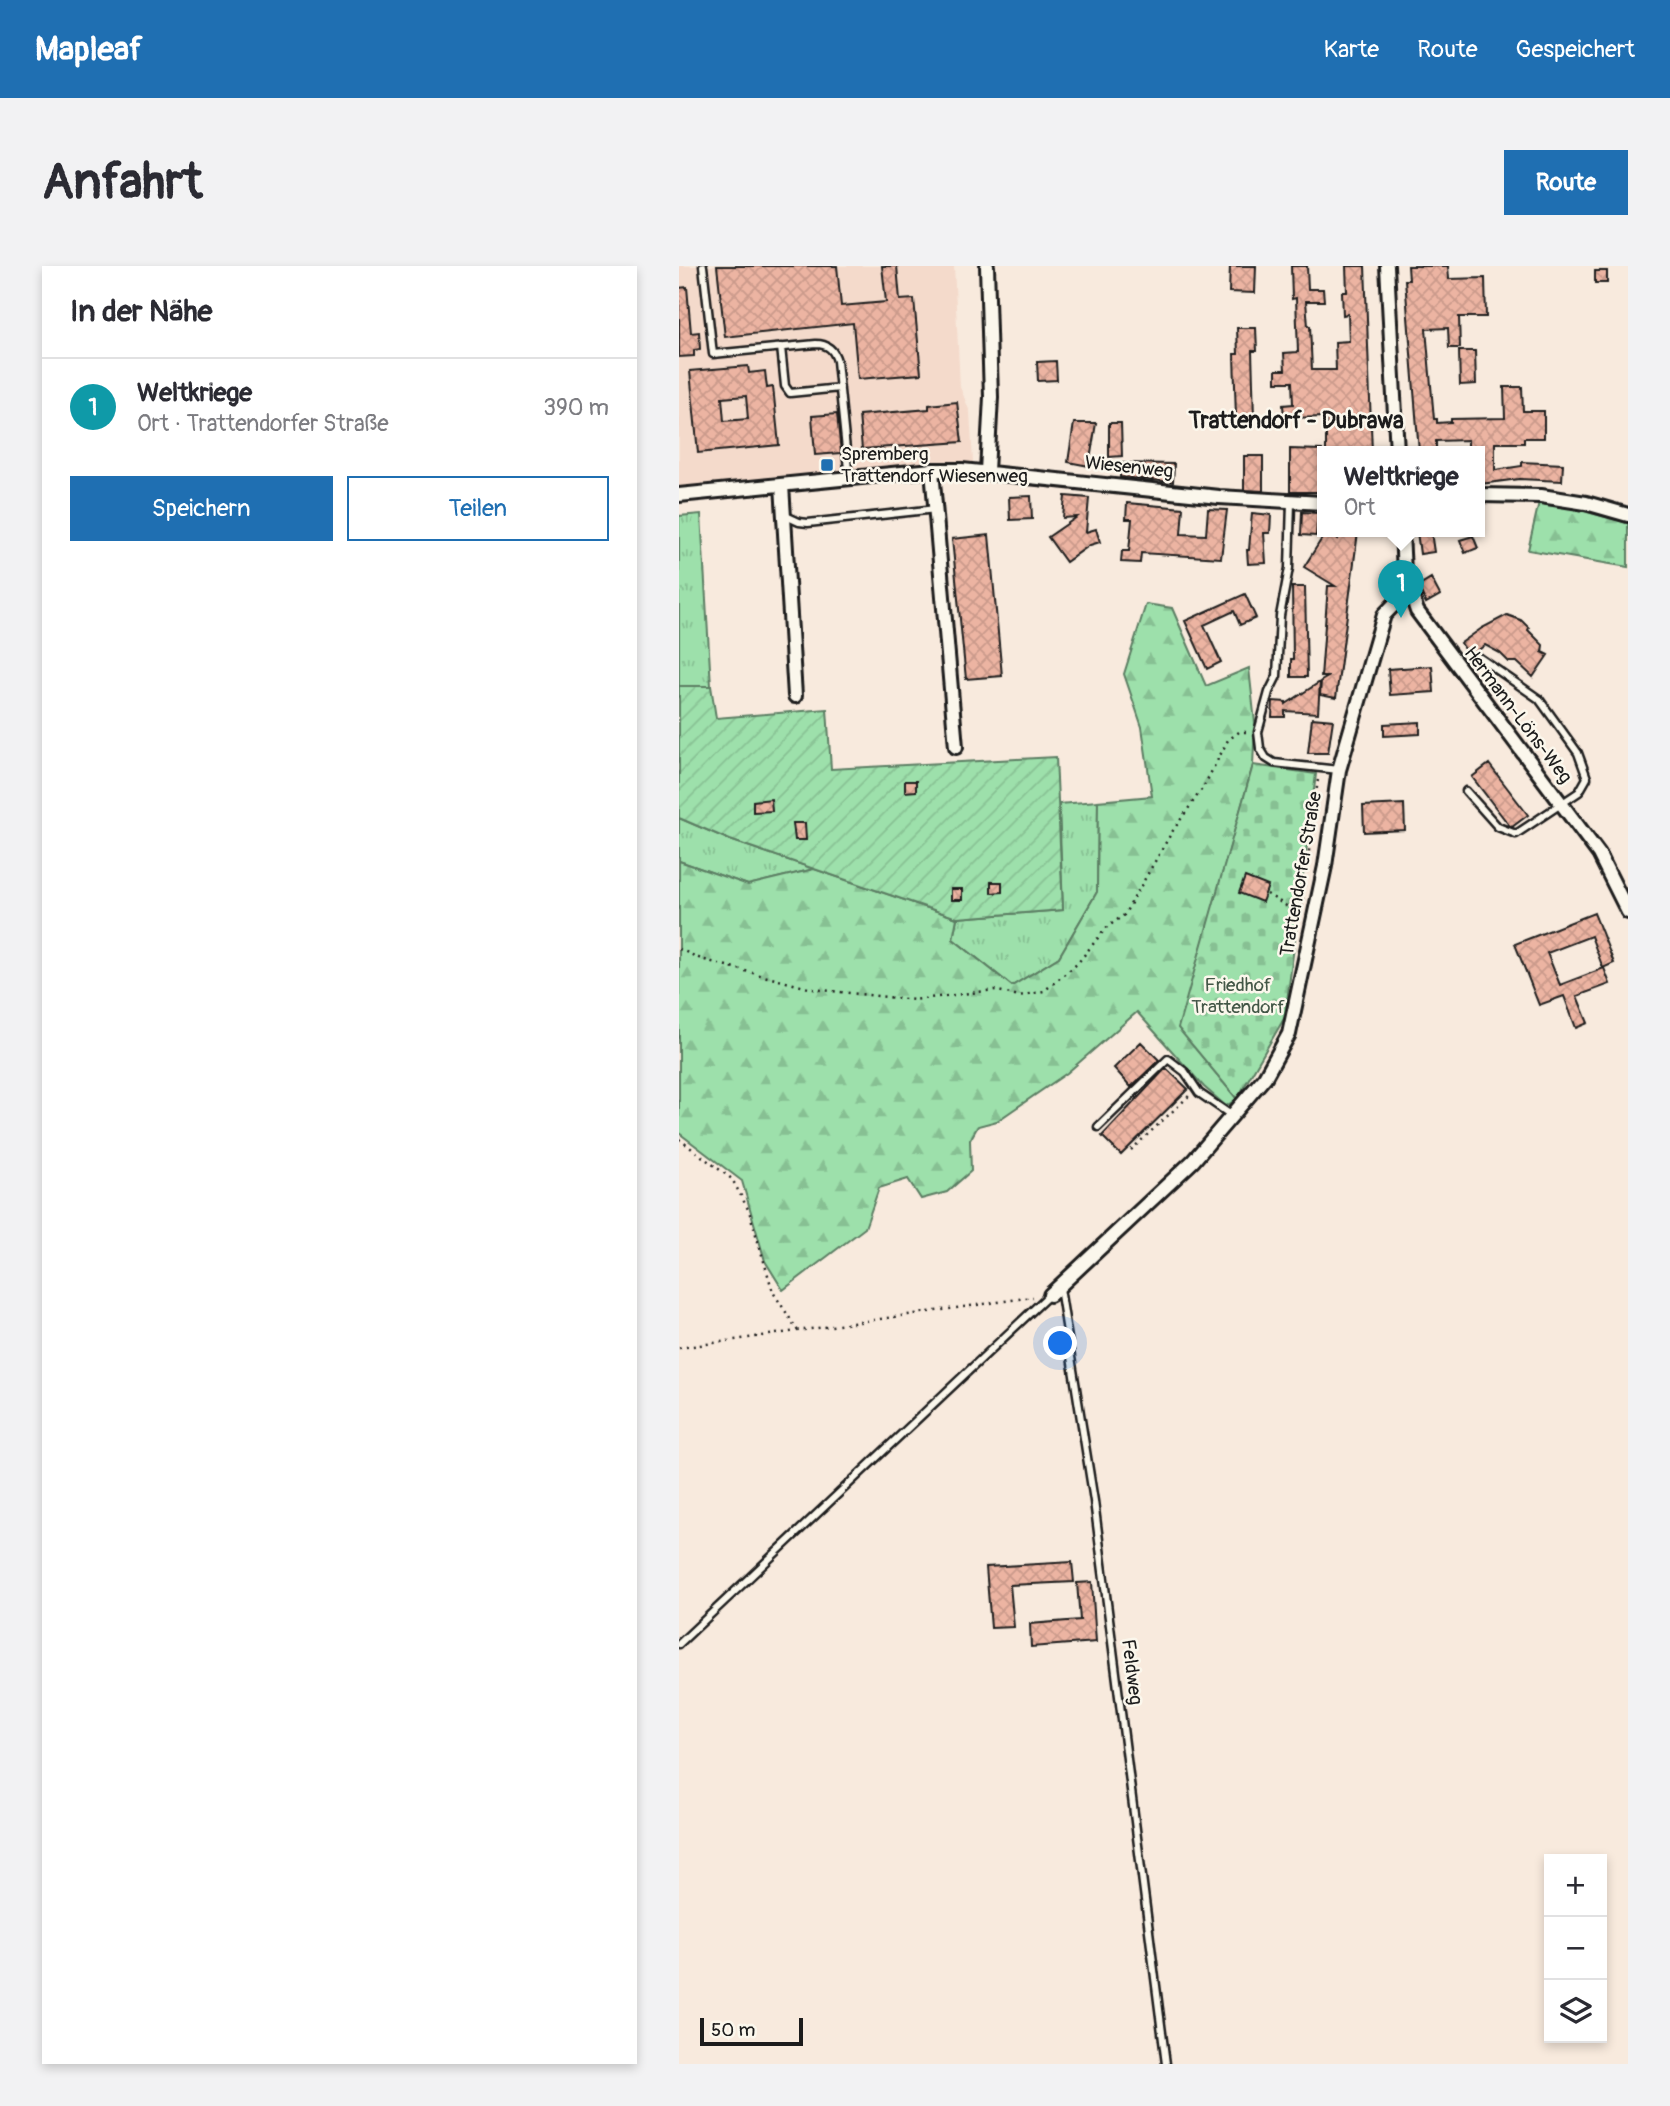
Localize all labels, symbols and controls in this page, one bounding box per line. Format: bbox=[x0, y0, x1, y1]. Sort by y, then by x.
text: Mapleaf bbox=[35, 29, 143, 70]
text: Karte bbox=[1323, 35, 1379, 64]
text: Route bbox=[1417, 35, 1478, 64]
text: Gespeichert bbox=[1516, 35, 1635, 64]
button: Route bbox=[1504, 150, 1628, 215]
text: Anfahrt bbox=[42, 152, 202, 213]
text: In der Nähe bbox=[70, 293, 212, 330]
text: Weltkriege bbox=[137, 377, 252, 409]
text: 1 bbox=[89, 393, 98, 422]
text: 390 m bbox=[543, 393, 609, 422]
district label: Trattendorf - Dubrawa bbox=[1187, 406, 1404, 435]
text: Ort · Trattendorfer Straße bbox=[137, 409, 389, 438]
place label: Spremberg Trattendorf Wiesenweg bbox=[841, 442, 1028, 488]
popup bbox=[1317, 446, 1485, 537]
street label: Wiesenweg bbox=[1084, 450, 1174, 484]
marker: Spremberg Trattendorf Wiesenweg bbox=[819, 457, 835, 473]
text: Weltkriege bbox=[1343, 461, 1459, 493]
button: Speichern bbox=[70, 476, 333, 541]
button: Teilen bbox=[347, 476, 609, 541]
text: Ort bbox=[1343, 493, 1376, 522]
pin: 1 bbox=[1378, 560, 1424, 618]
street label: Hermann-Löns-Weg bbox=[1459, 642, 1577, 788]
street label: Trattendorfer Straße bbox=[1275, 789, 1327, 958]
park label: Friedhof Trattendorf bbox=[1191, 973, 1285, 1019]
your location bbox=[1043, 1326, 1077, 1360]
street label: Feldweg bbox=[1116, 1638, 1148, 1706]
map controls bbox=[1544, 1854, 1607, 2043]
button: + bbox=[1544, 1854, 1607, 1917]
button: − bbox=[1544, 1917, 1607, 1980]
button: layers bbox=[1544, 1980, 1607, 2043]
scale bar bbox=[700, 2015, 803, 2047]
text: 50 m bbox=[711, 2018, 755, 2042]

